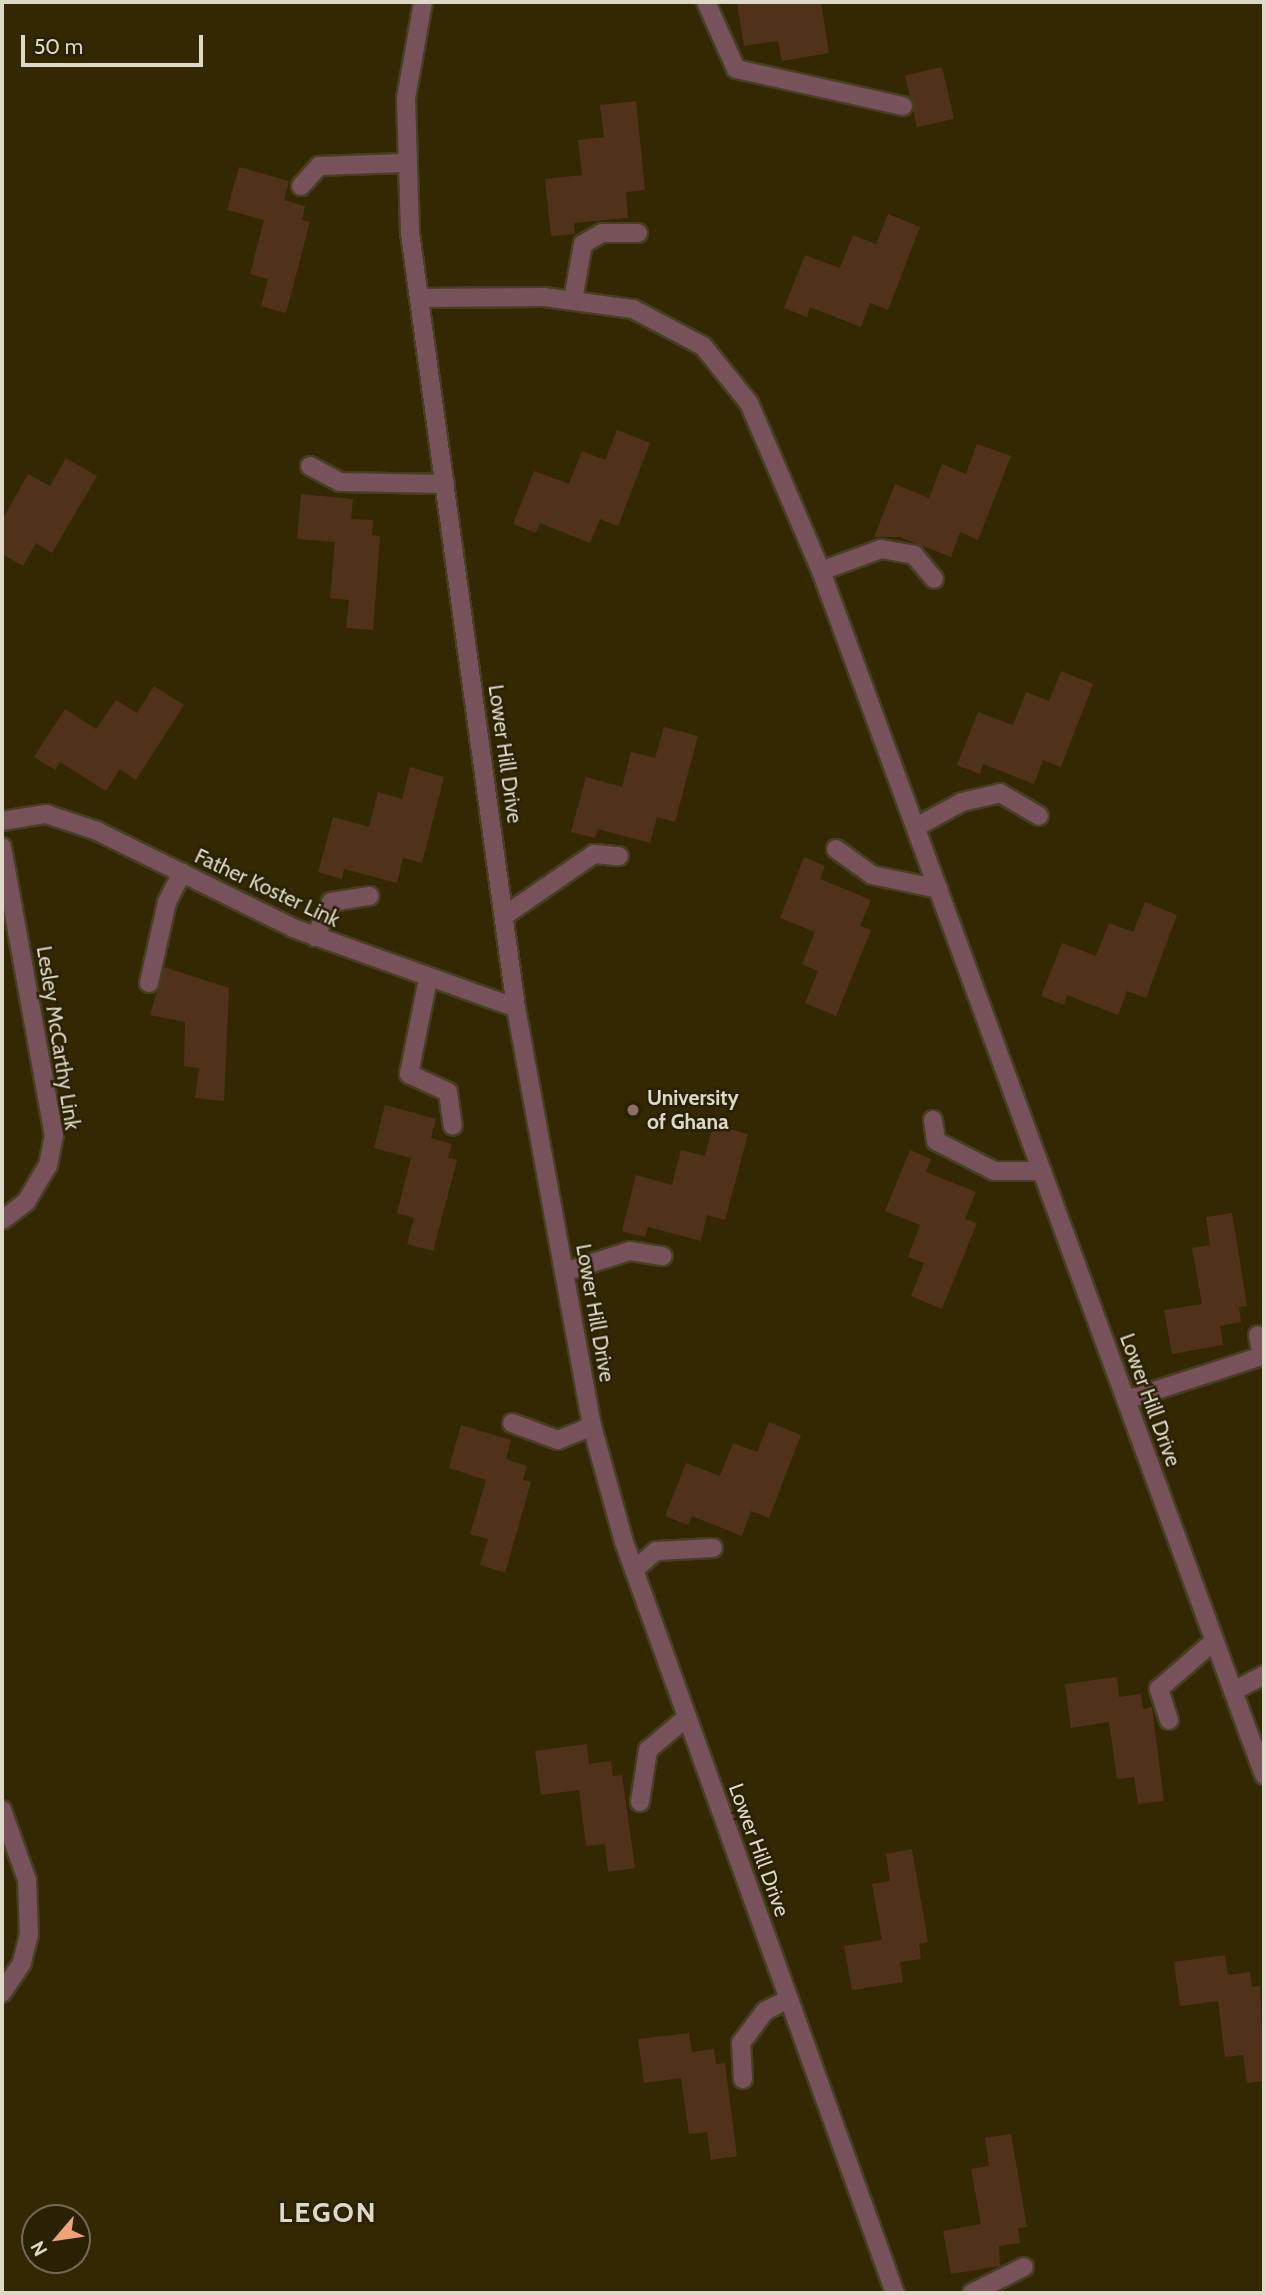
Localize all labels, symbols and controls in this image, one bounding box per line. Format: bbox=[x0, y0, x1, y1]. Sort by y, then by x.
scale bar bbox=[24, 21, 206, 65]
text: 50 m bbox=[34, 34, 83, 59]
street label: Lower Hill Drive bbox=[483, 683, 527, 825]
street label: Father Koster Link bbox=[191, 843, 343, 933]
street label: Lesley McCarthy Link bbox=[31, 944, 85, 1132]
place label: University of Ghana bbox=[647, 1085, 739, 1135]
marker: University of Ghana bbox=[625, 1102, 641, 1118]
street label: Lower Hill Drive bbox=[570, 1242, 620, 1384]
street label: Lower Hill Drive bbox=[1114, 1330, 1186, 1470]
street label: Lower Hill Drive bbox=[723, 1780, 795, 1920]
district label: LEGON bbox=[279, 2195, 377, 2229]
north arrow bbox=[21, 2204, 91, 2274]
text: N bbox=[26, 2237, 52, 2260]

